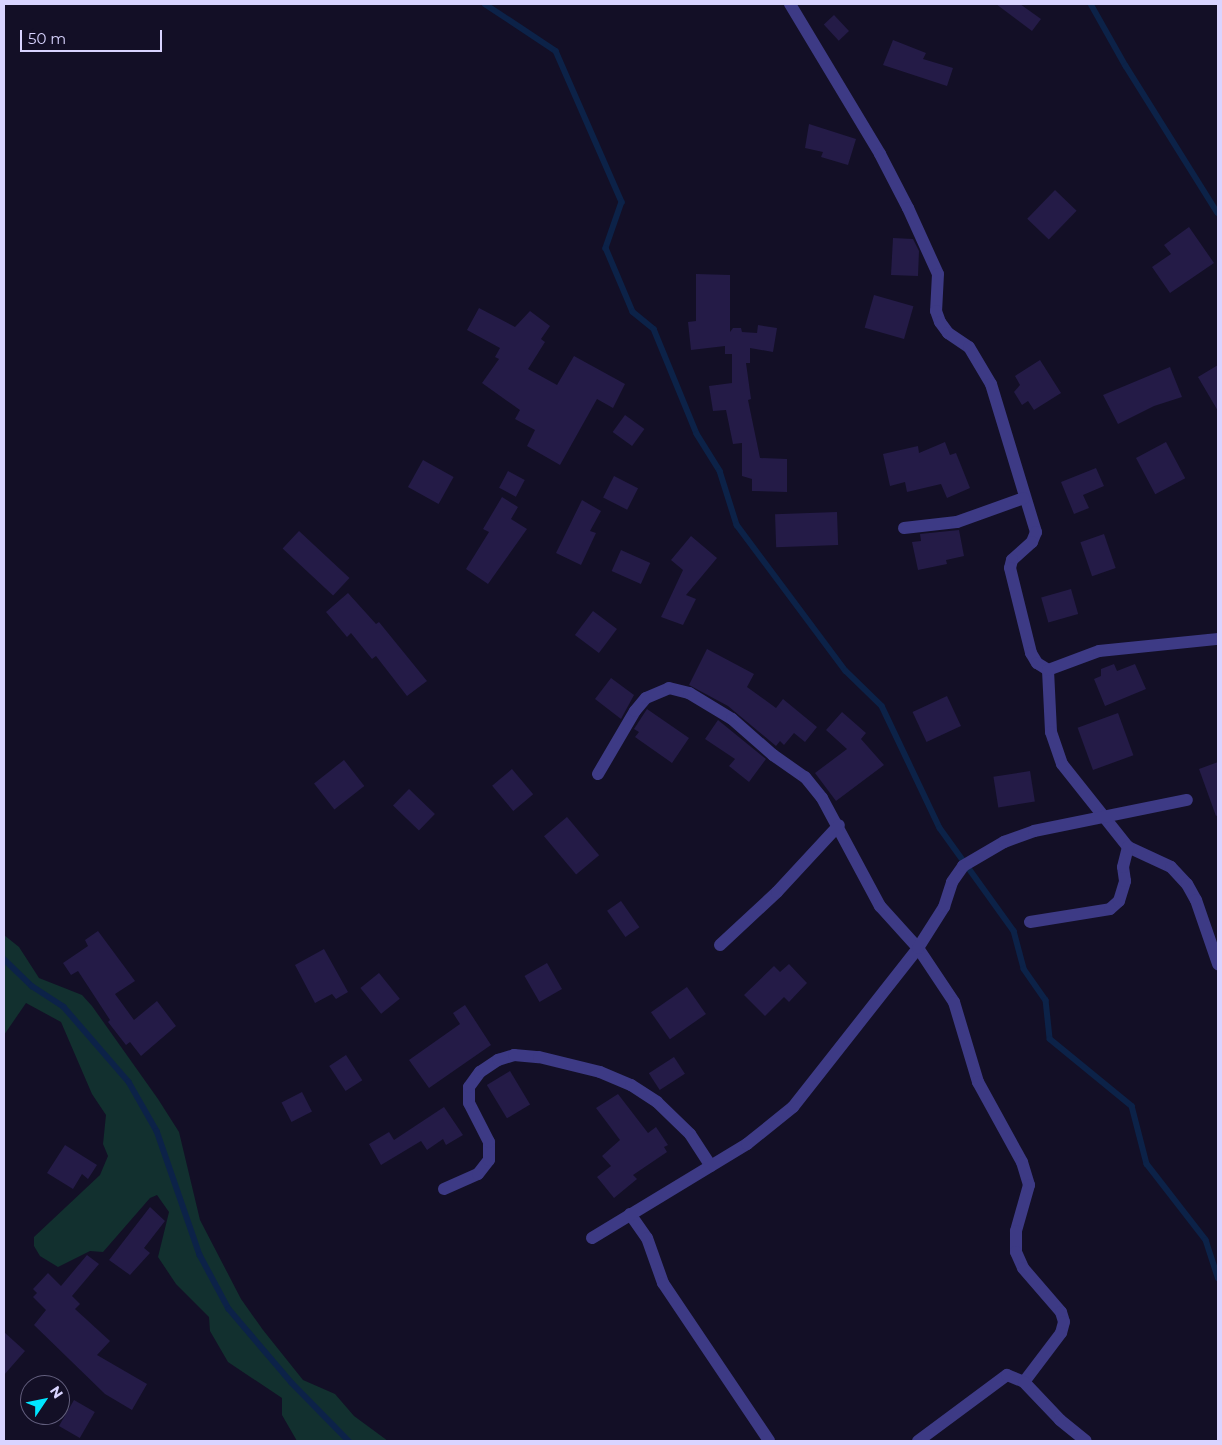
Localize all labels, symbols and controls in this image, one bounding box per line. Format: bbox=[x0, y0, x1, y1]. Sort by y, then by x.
scale bar bbox=[22, 20, 165, 52]
text: 50 m bbox=[28, 29, 66, 48]
north arrow bbox=[20, 1375, 70, 1425]
text: N bbox=[46, 1382, 67, 1402]

